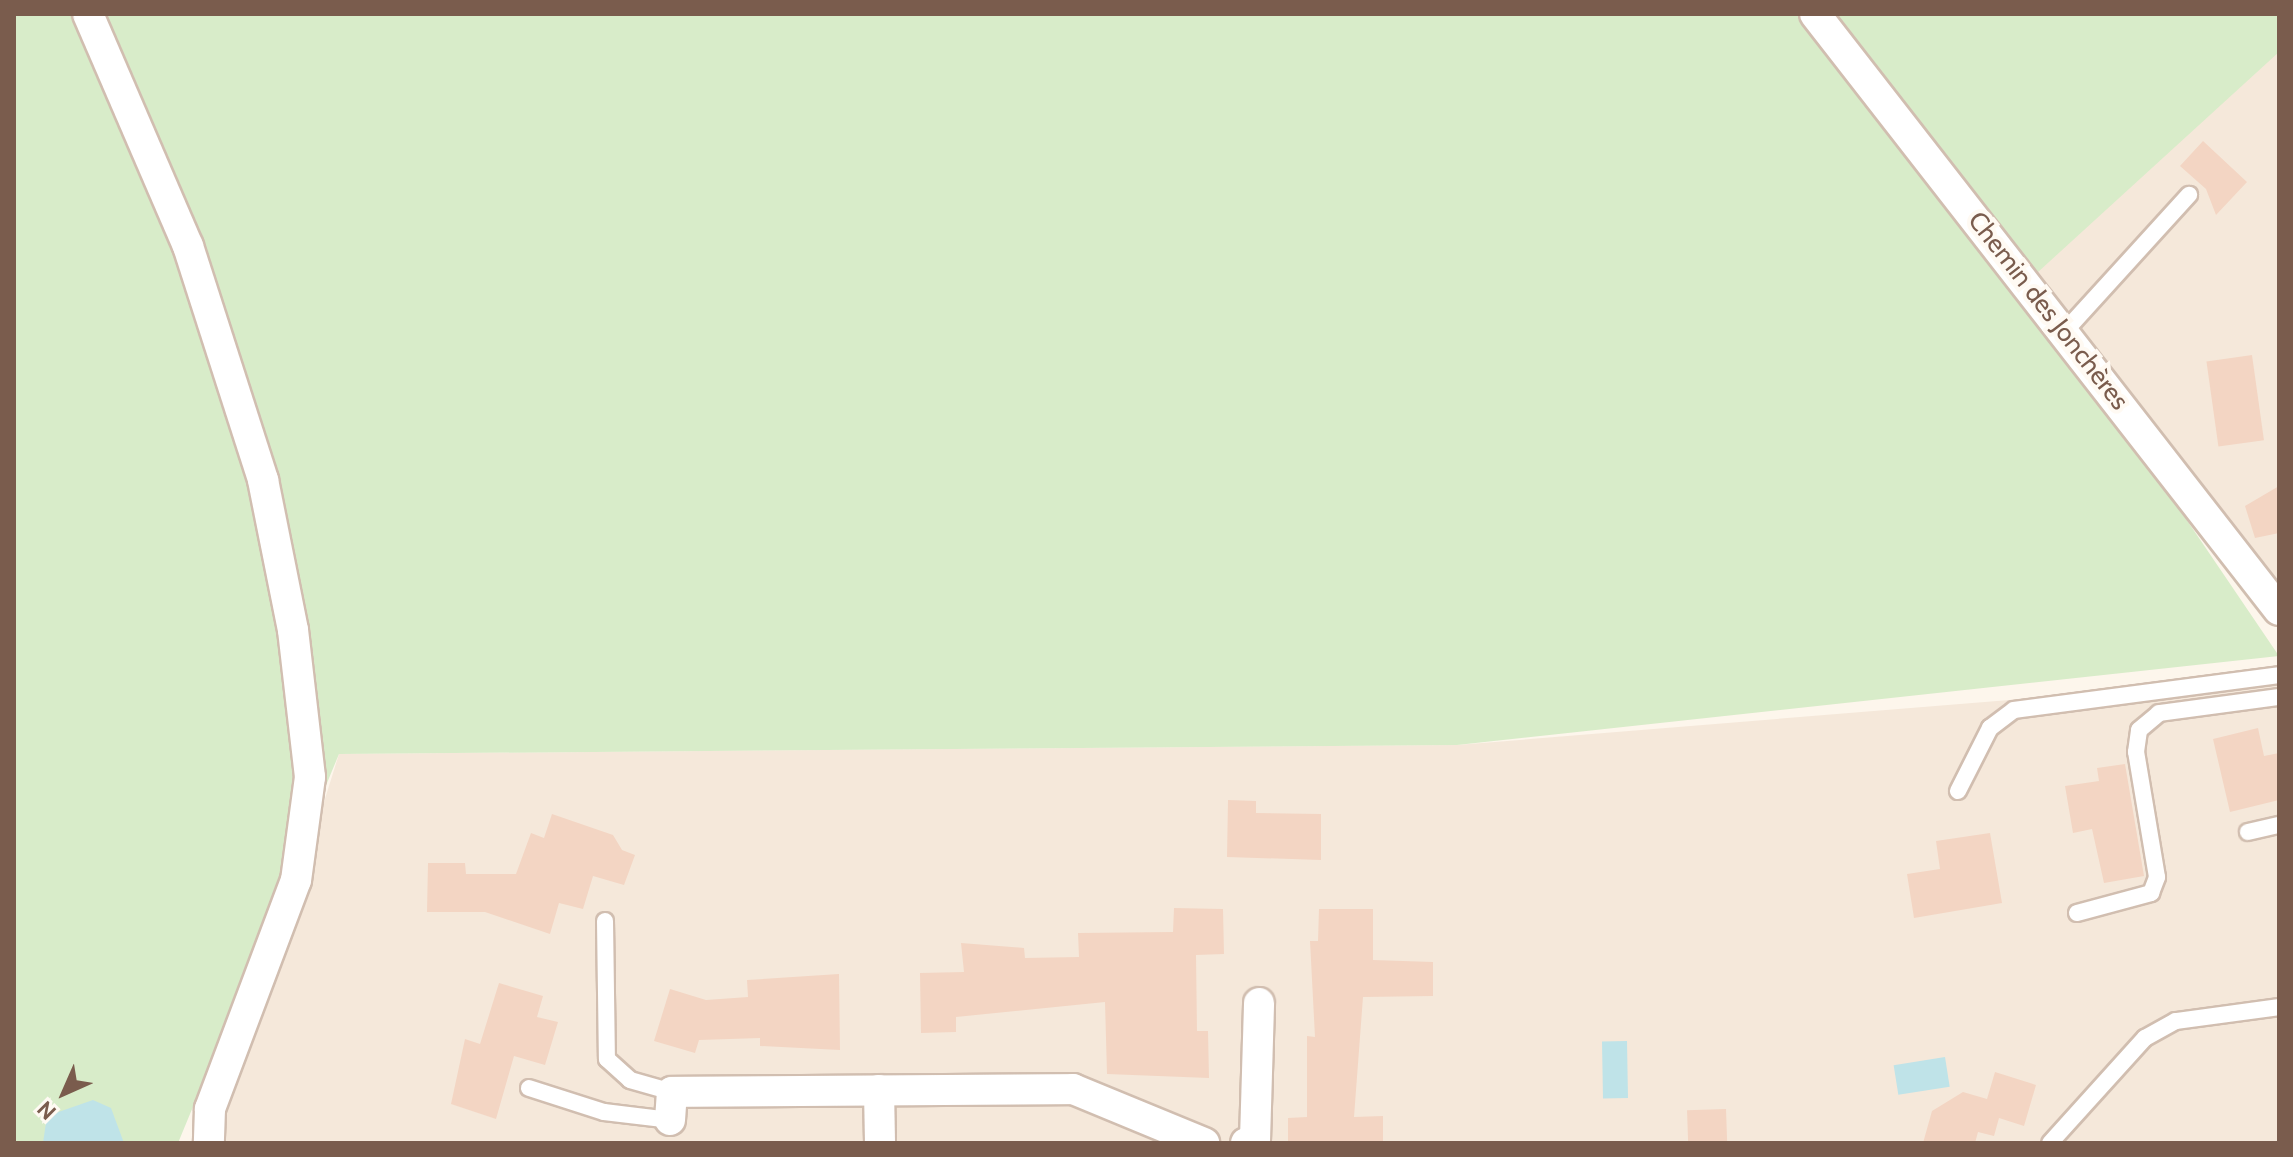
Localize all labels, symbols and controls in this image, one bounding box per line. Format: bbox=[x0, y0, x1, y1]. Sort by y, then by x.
street label: Chemin des Jonchères bbox=[1961, 206, 2135, 416]
north arrow bbox=[24, 1053, 104, 1133]
text: N bbox=[32, 1095, 62, 1125]

